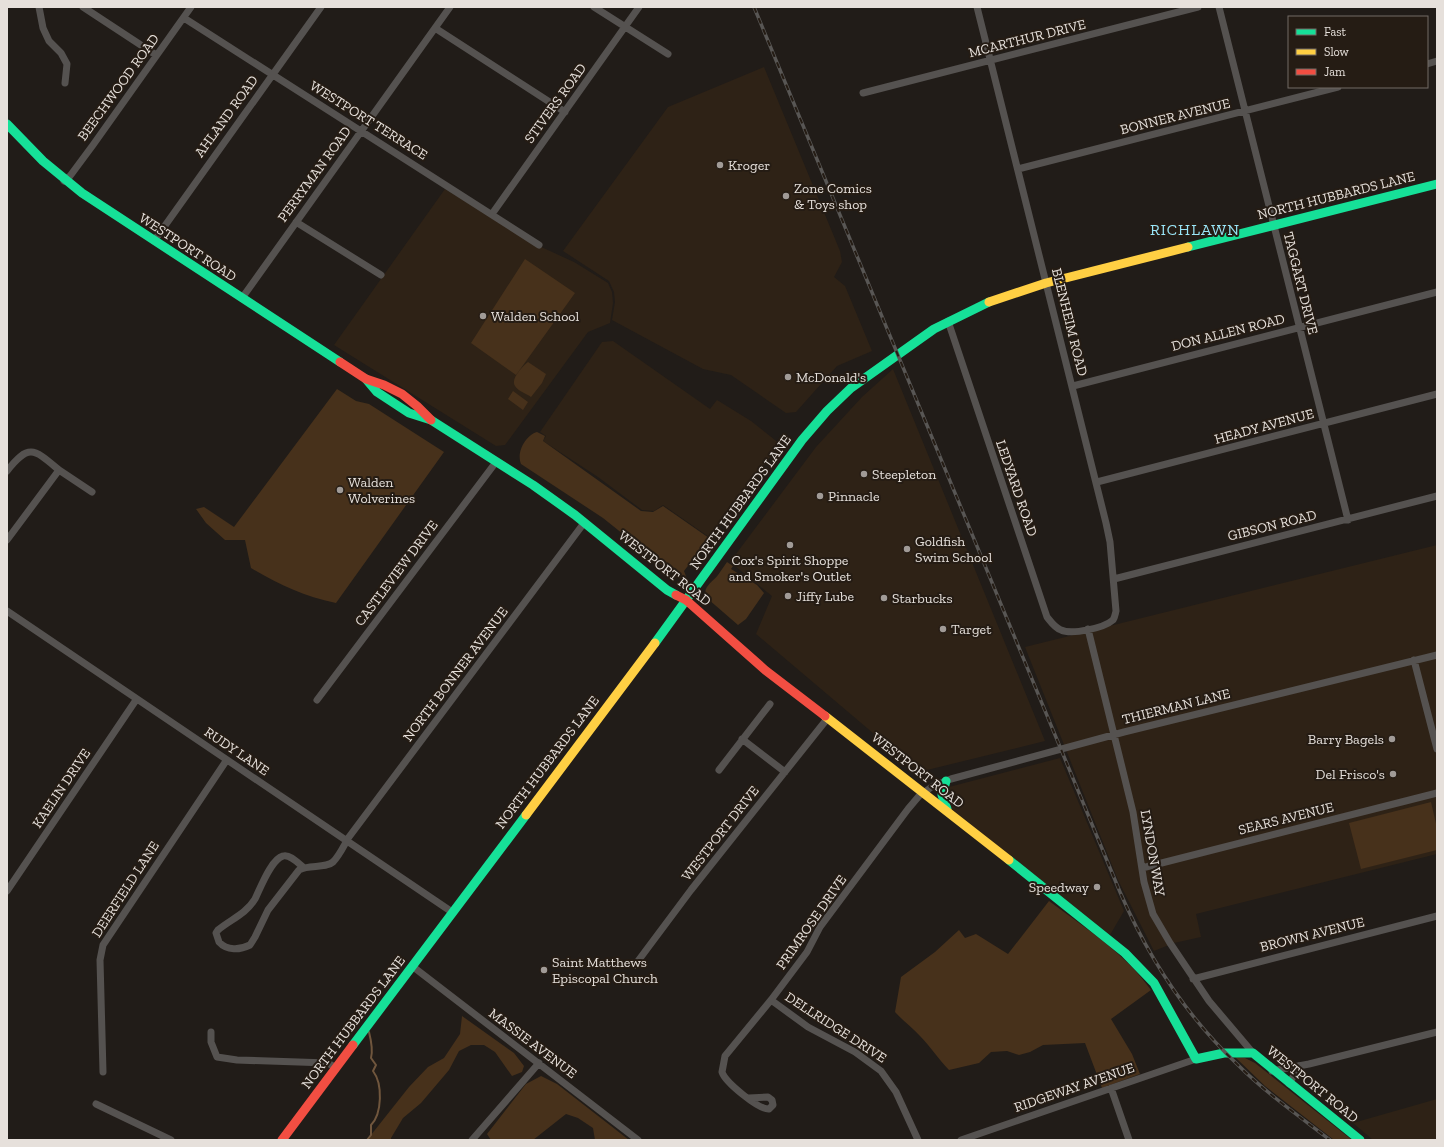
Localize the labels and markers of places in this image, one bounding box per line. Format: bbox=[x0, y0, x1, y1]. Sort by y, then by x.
place label: Kroger bbox=[728, 157, 770, 174]
marker: Kroger bbox=[715, 160, 725, 170]
place label: Zone Comics & Toys shop bbox=[794, 180, 872, 213]
marker: Zone Comics & Toys shop bbox=[781, 191, 791, 201]
place label: Walden School bbox=[491, 308, 580, 325]
marker: Walden School bbox=[478, 311, 488, 321]
place label: McDonald's bbox=[796, 369, 866, 386]
marker: McDonald's bbox=[783, 372, 793, 382]
place label: Steepleton bbox=[872, 466, 936, 483]
marker: Steepleton bbox=[859, 469, 869, 479]
place label: Walden Wolverines bbox=[348, 474, 415, 507]
marker: Walden Wolverines bbox=[335, 485, 345, 495]
place label: Pinnacle bbox=[828, 488, 880, 505]
marker: Pinnacle bbox=[815, 491, 825, 501]
place label: Goldfish Swim School bbox=[915, 533, 992, 566]
marker: Cox's Spirit Shoppe and Smoker's Outlet bbox=[785, 540, 795, 550]
marker: Goldfish Swim School bbox=[902, 544, 912, 554]
place label: Cox's Spirit Shoppe and Smoker's Outlet bbox=[729, 552, 852, 585]
place label: Jiffy Lube bbox=[796, 588, 855, 605]
place label: Starbucks bbox=[892, 590, 953, 607]
marker: Jiffy Lube bbox=[783, 591, 793, 601]
marker: Starbucks bbox=[879, 593, 889, 603]
place label: Target bbox=[951, 621, 992, 638]
marker: Target bbox=[938, 624, 948, 634]
place label: Barry Bagels bbox=[1308, 731, 1384, 748]
marker: Barry Bagels bbox=[1387, 734, 1397, 744]
place label: Del Frisco's bbox=[1316, 766, 1385, 783]
marker: Del Frisco's bbox=[1388, 769, 1398, 779]
place label: Speedway bbox=[1029, 879, 1090, 896]
marker: Speedway bbox=[1092, 882, 1102, 892]
place label: Saint Matthews Episcopal Church bbox=[552, 954, 658, 987]
marker: Saint Matthews Episcopal Church bbox=[539, 965, 549, 975]

